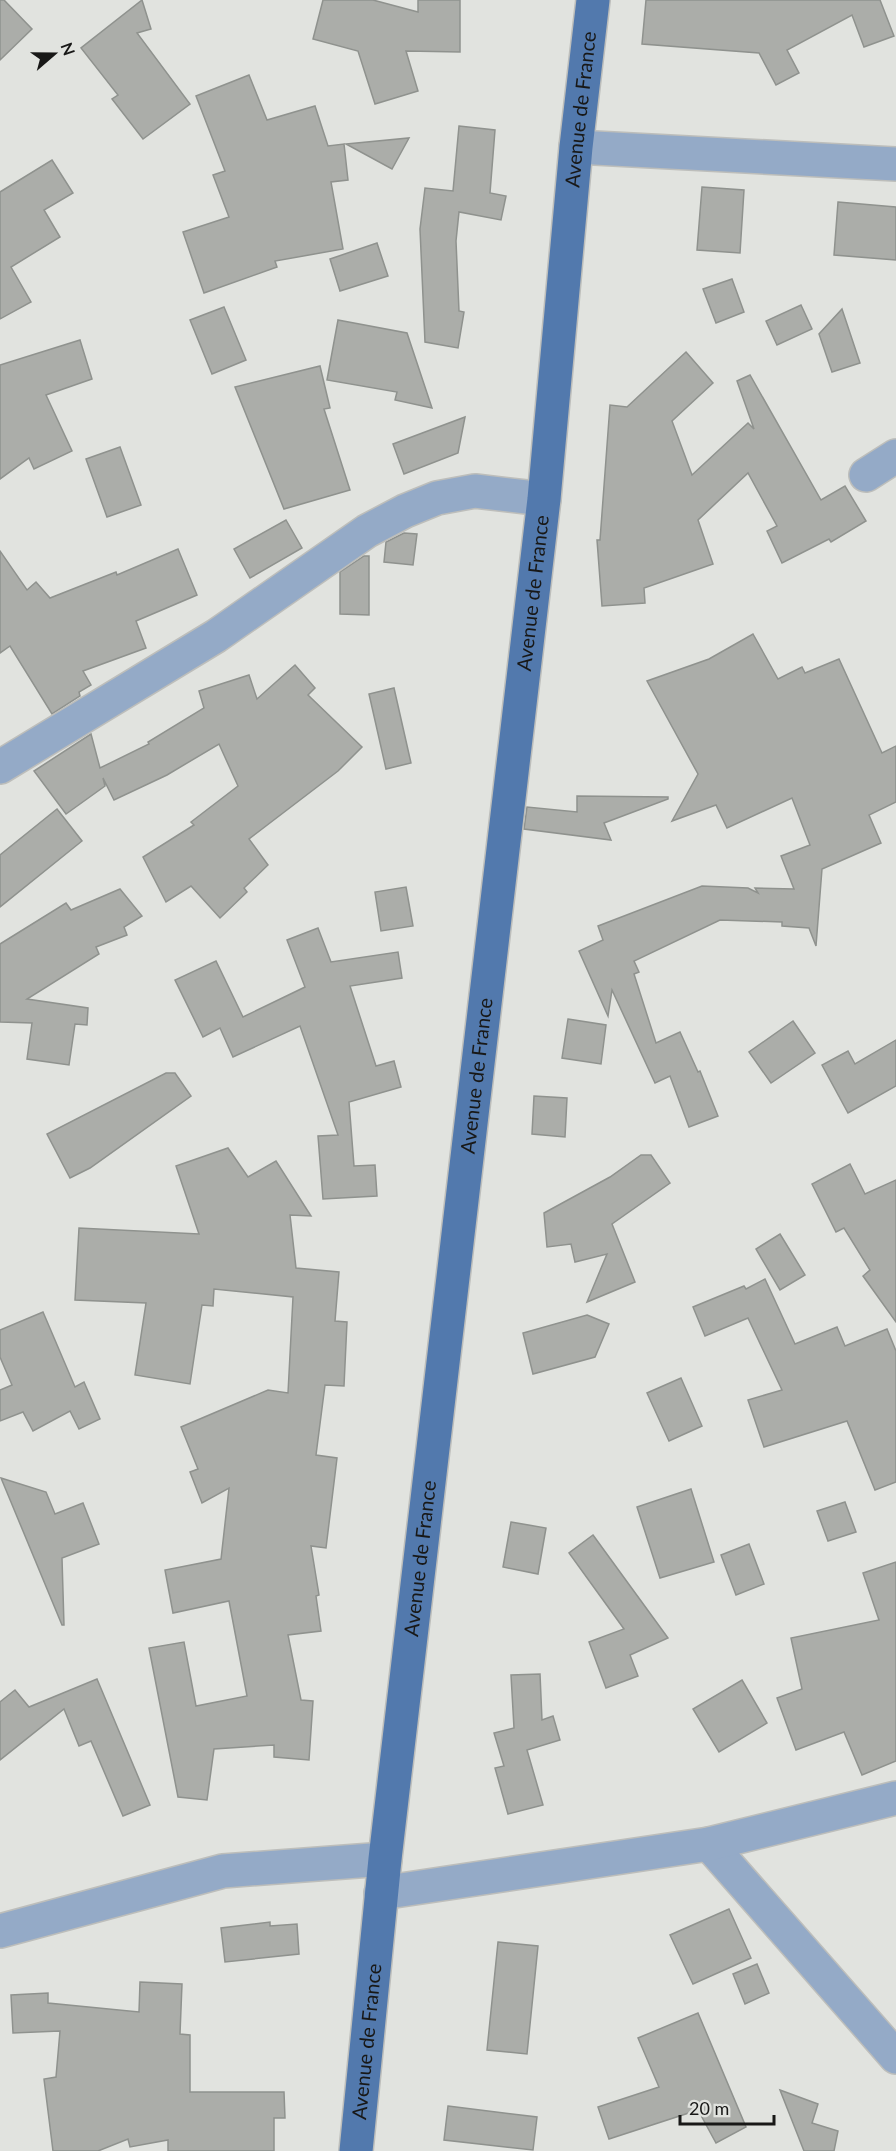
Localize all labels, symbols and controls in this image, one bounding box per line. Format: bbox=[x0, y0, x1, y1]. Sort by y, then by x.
north arrow bbox=[24, 24, 84, 84]
street label: Avenue de France bbox=[559, 30, 600, 188]
text: N bbox=[58, 40, 80, 58]
street label: Avenue de France bbox=[511, 514, 553, 672]
street label: Avenue de France bbox=[455, 996, 497, 1155]
street label: Avenue de France bbox=[398, 1479, 440, 1638]
street label: Avenue de France bbox=[346, 1962, 386, 2121]
scale bar bbox=[680, 2088, 774, 2126]
text: 20 m bbox=[689, 2097, 729, 2119]

